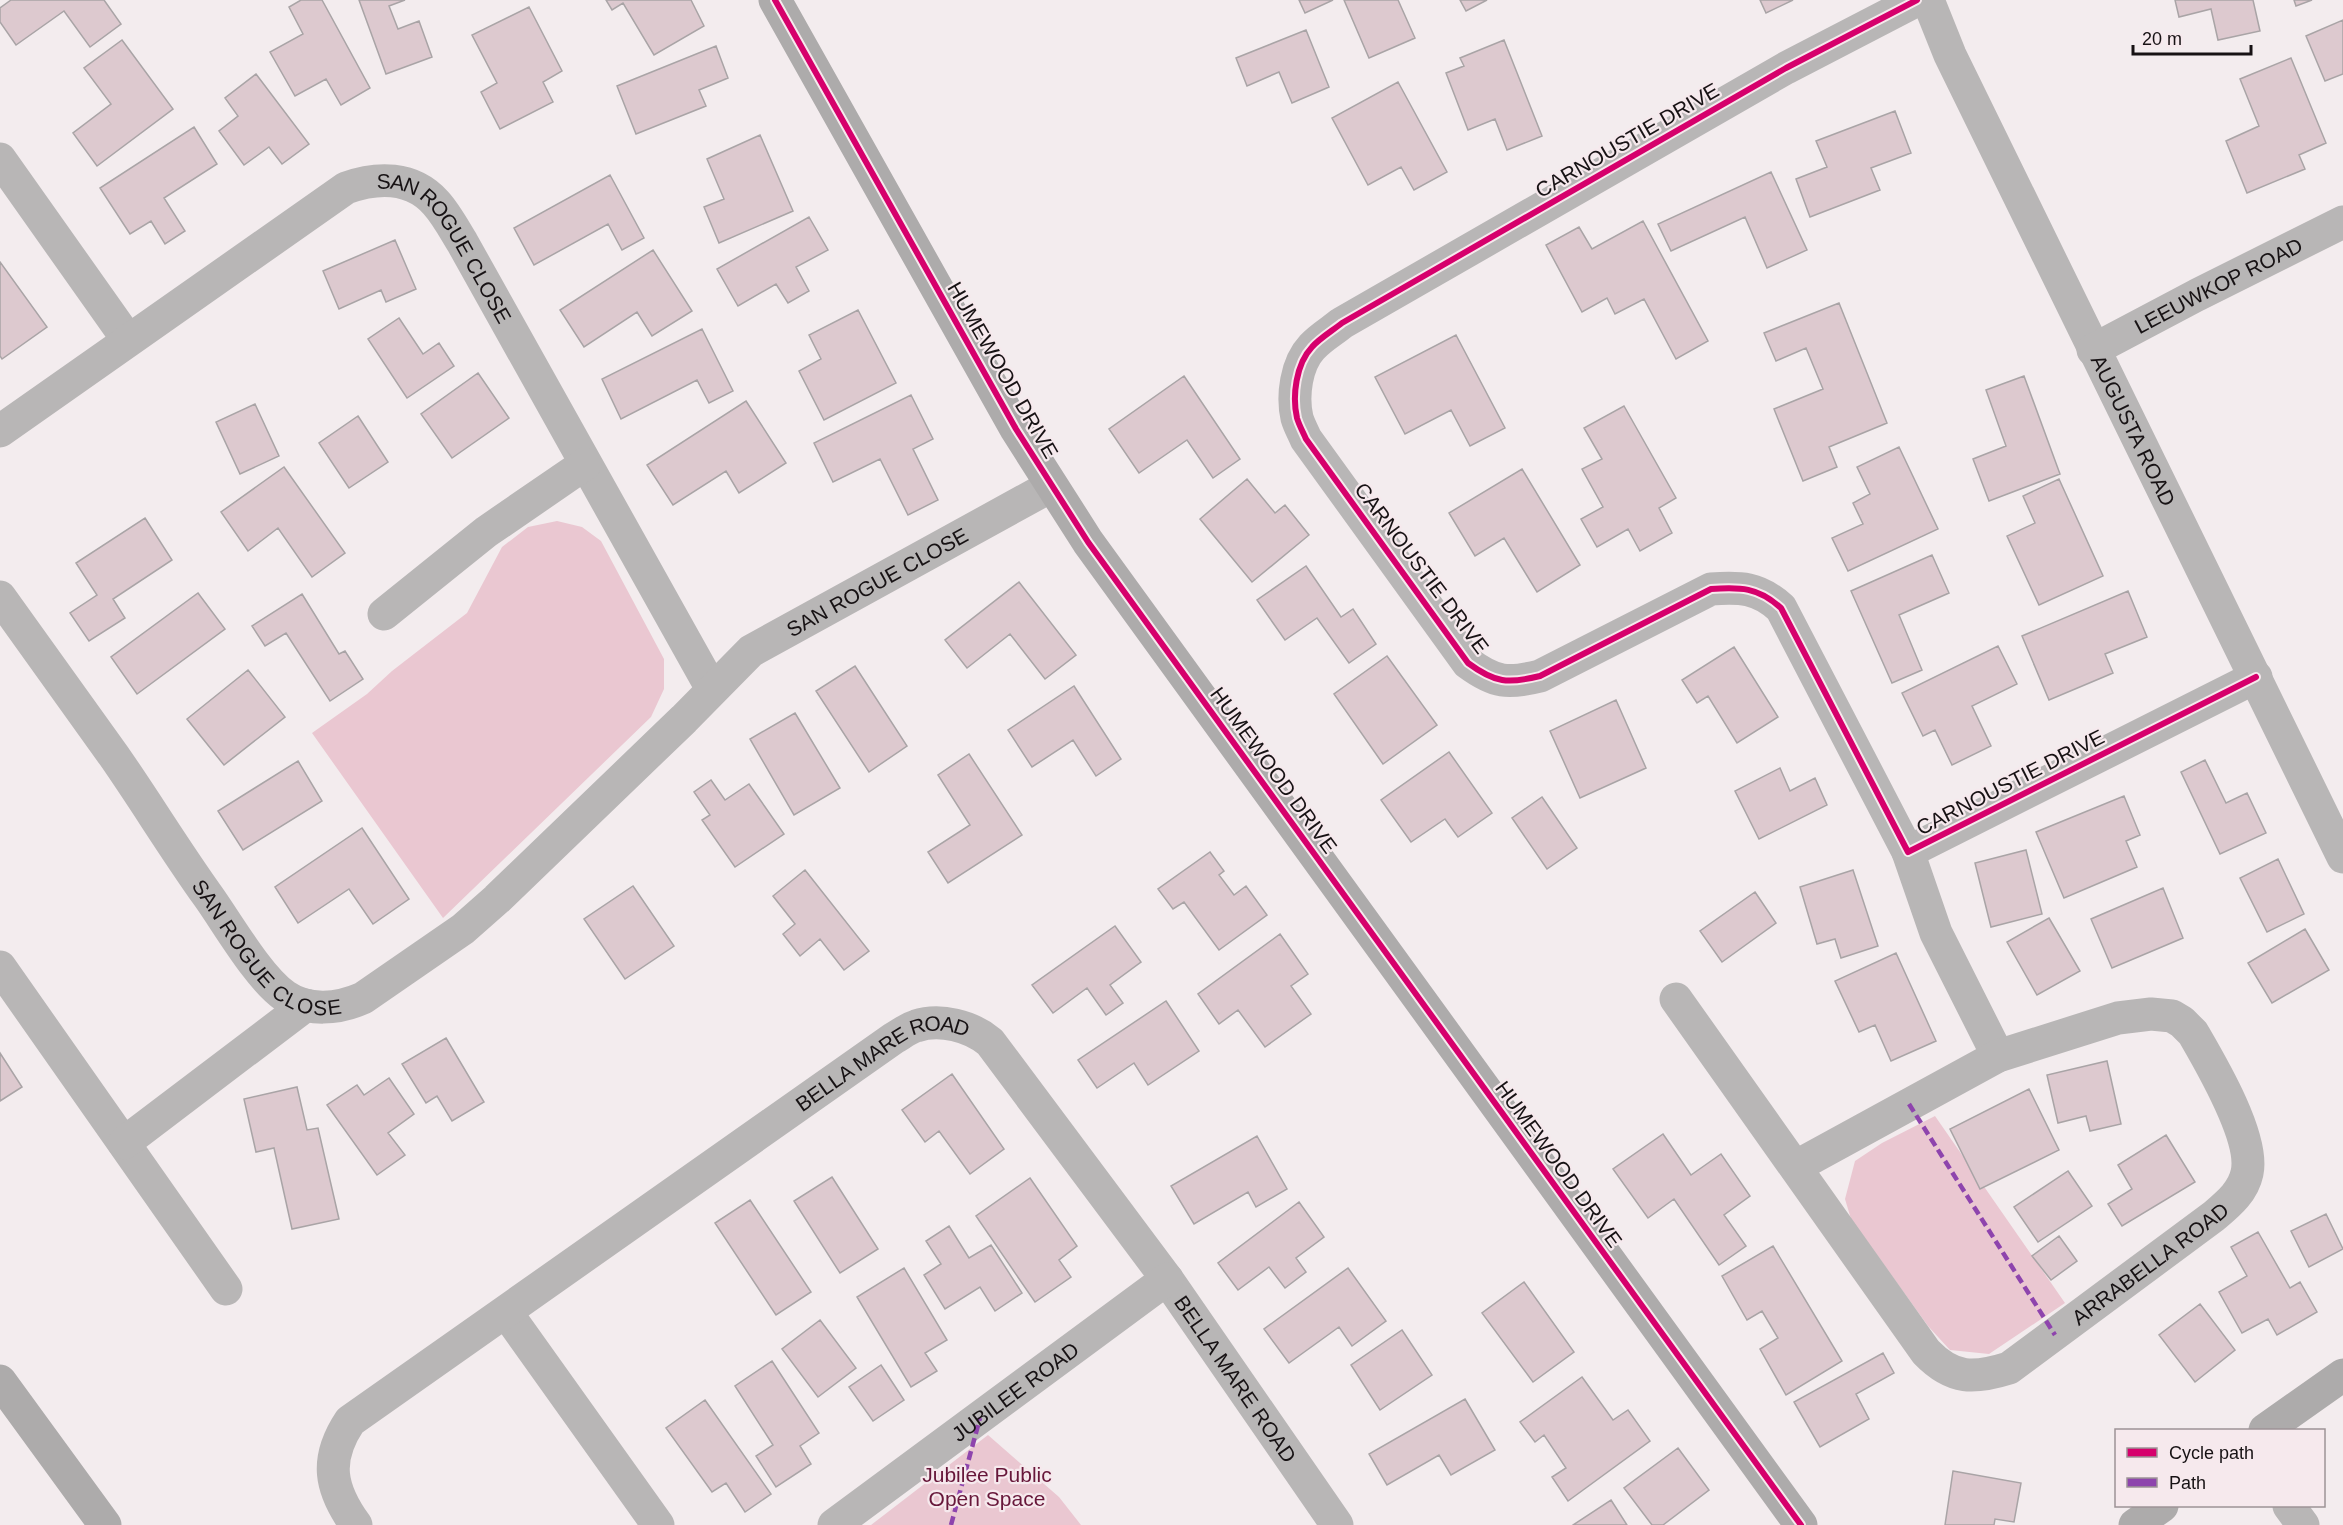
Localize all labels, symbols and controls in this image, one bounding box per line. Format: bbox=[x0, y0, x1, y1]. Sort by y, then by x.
scale bar bbox=[2133, 18, 2252, 56]
text: 20 m bbox=[2142, 29, 2182, 49]
street label: CARNOUSTIE DRIVE bbox=[1531, 78, 1723, 202]
street label: SAN ROGUE CLOSE bbox=[377, 169, 516, 327]
street label: LEEUWKOP ROAD bbox=[2130, 233, 2306, 338]
street label: HUMEWOOD DRIVE bbox=[943, 278, 1063, 462]
street label: AUGUSTA ROAD bbox=[2087, 351, 2181, 509]
street label: CARNOUSTIE DRIVE bbox=[1350, 478, 1494, 658]
street label: SAN ROGUE CLOSE bbox=[782, 523, 971, 641]
street label: HUMEWOOD DRIVE bbox=[1206, 683, 1342, 857]
street label: CARNOUSTIE DRIVE bbox=[1912, 725, 2108, 839]
street label: SAN ROGUE CLOSE bbox=[188, 875, 343, 1019]
street label: BELLA MARE ROAD bbox=[791, 1011, 973, 1115]
street label: HUMEWOOD DRIVE bbox=[1491, 1077, 1627, 1251]
street label: ARRABELLA ROAD bbox=[2067, 1198, 2233, 1329]
street label: BELLA MARE ROAD bbox=[1170, 1291, 1301, 1466]
street label: JUBILEE ROAD bbox=[947, 1337, 1083, 1446]
legend bbox=[2115, 1429, 2325, 1507]
text: Cycle path bbox=[2169, 1443, 2254, 1463]
park label: Jubilee Public Open Space bbox=[922, 1463, 1052, 1510]
text: Path bbox=[2169, 1473, 2206, 1493]

